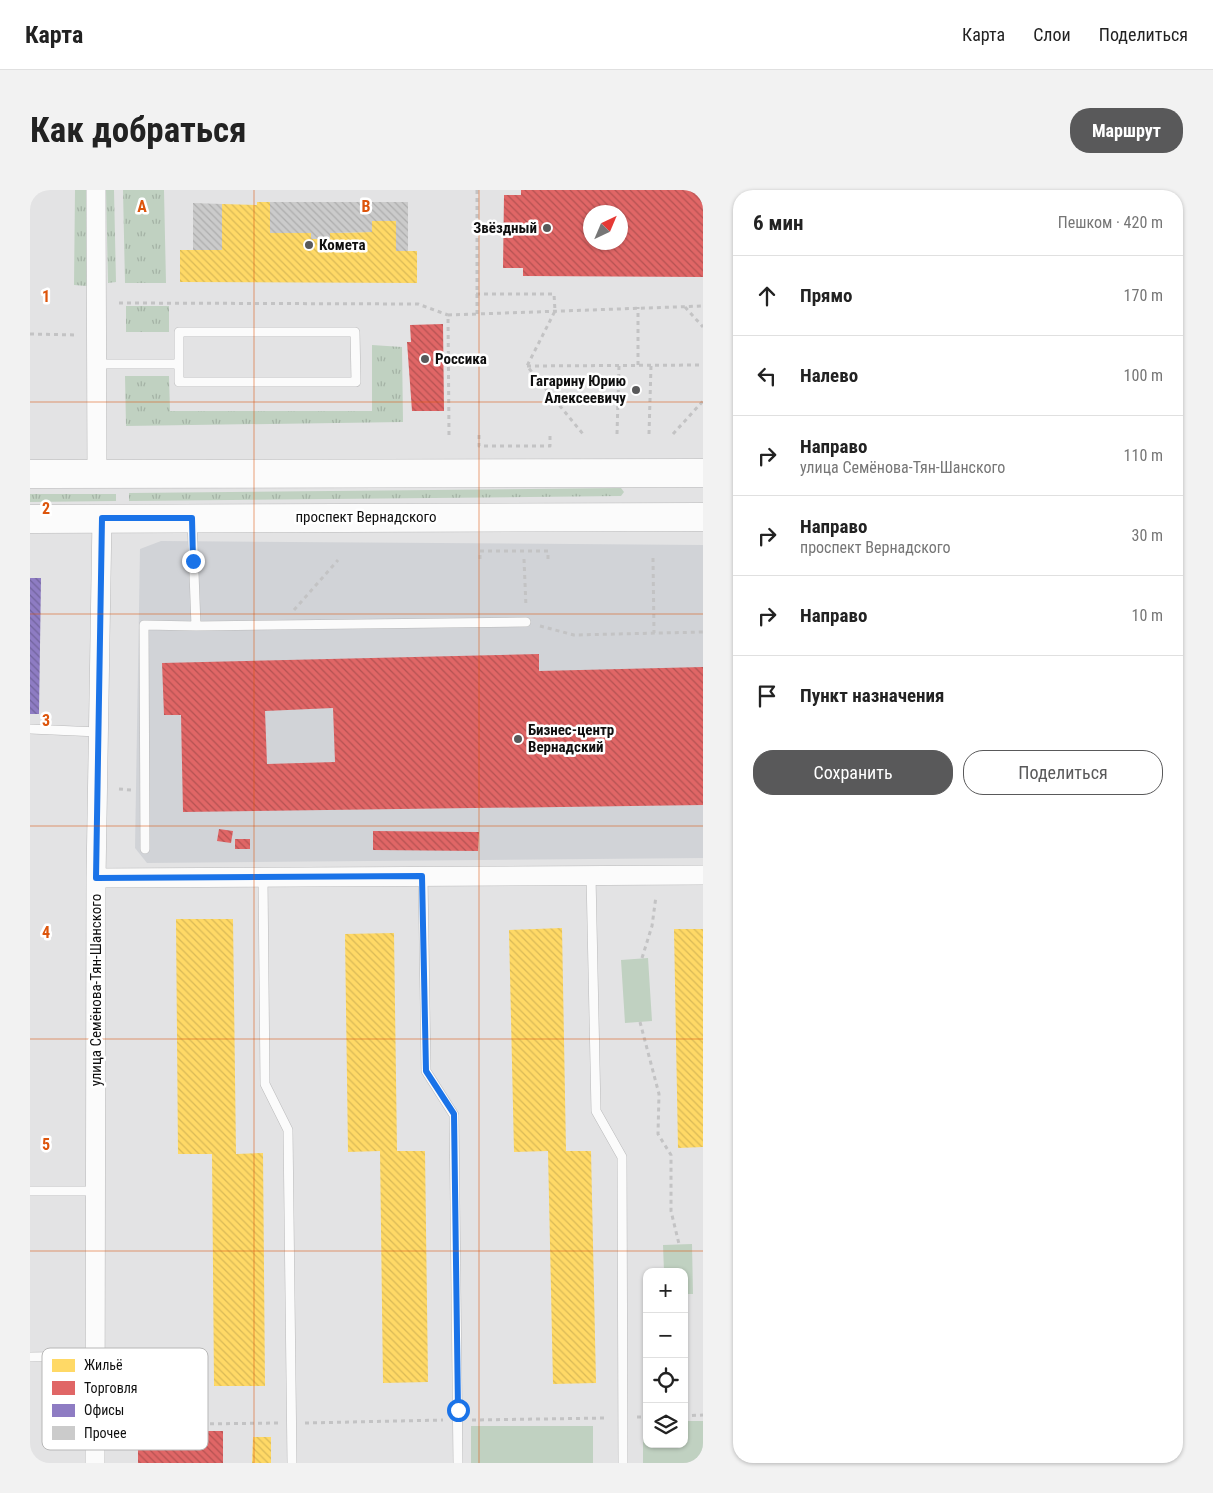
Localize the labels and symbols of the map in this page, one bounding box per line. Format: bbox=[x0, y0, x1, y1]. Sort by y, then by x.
text: A bbox=[137, 197, 147, 216]
text: B bbox=[362, 197, 371, 216]
north arrow bbox=[583, 205, 628, 250]
place label: Звёздный bbox=[473, 219, 537, 237]
marker: Звёздный bbox=[541, 222, 553, 234]
place label: Комета bbox=[319, 236, 366, 254]
marker: Комета bbox=[303, 239, 315, 251]
text: 1 bbox=[42, 287, 50, 306]
place label: Россика bbox=[435, 350, 487, 368]
marker: Россика bbox=[419, 353, 431, 365]
place label: Гагарину Юрию Алексеевичу bbox=[530, 372, 626, 407]
marker: Гагарину Юрию Алексеевичу bbox=[630, 384, 642, 396]
text: 2 bbox=[42, 499, 50, 518]
street label: проспект Вернадского bbox=[295, 508, 437, 526]
route end bbox=[182, 550, 205, 573]
text: 3 bbox=[42, 711, 50, 730]
place label: Бизнес-центр Вернадский bbox=[528, 721, 614, 756]
marker: Бизнес-центр Вернадский bbox=[512, 733, 524, 745]
street label: улица Семёнова-Тян-Шанского bbox=[87, 894, 105, 1086]
text: 4 bbox=[42, 923, 50, 942]
text: 5 bbox=[42, 1135, 50, 1154]
legend bbox=[42, 1348, 208, 1450]
text: Жильё bbox=[84, 1357, 123, 1373]
text: Торговля bbox=[84, 1380, 138, 1396]
route start bbox=[447, 1399, 470, 1422]
text: Офисы bbox=[84, 1402, 124, 1418]
text: Прочее bbox=[84, 1425, 127, 1441]

